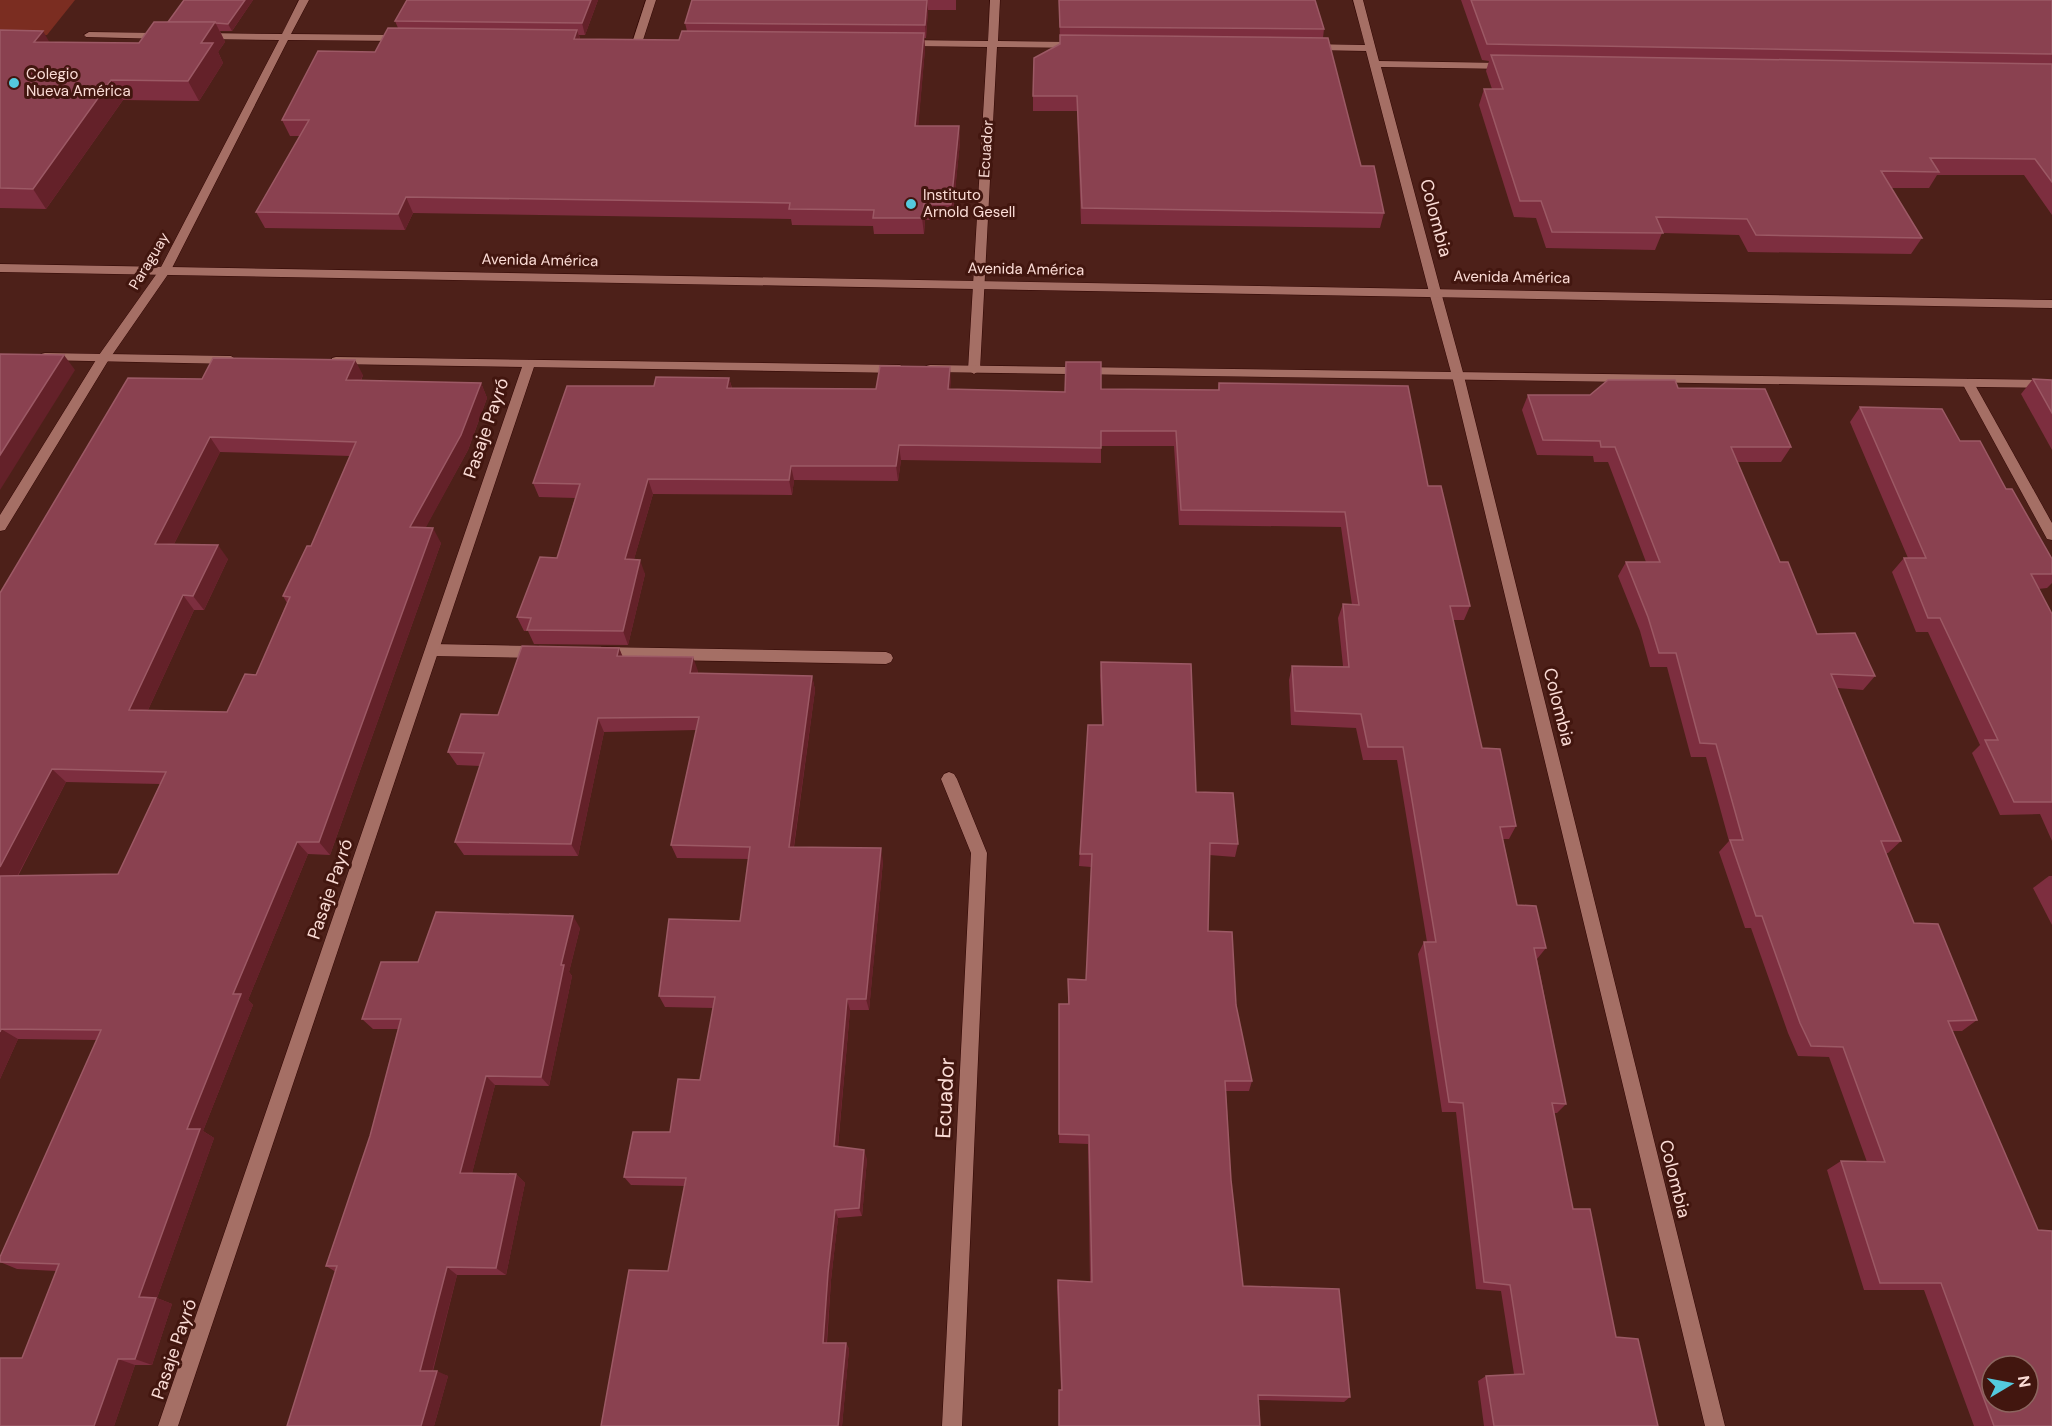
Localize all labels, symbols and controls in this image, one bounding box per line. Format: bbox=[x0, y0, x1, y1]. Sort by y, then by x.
place label: Colegio Nueva América bbox=[26, 64, 131, 101]
marker: Colegio Nueva América bbox=[7, 76, 21, 90]
street label: Ecuador bbox=[974, 119, 998, 178]
street label: Colombia bbox=[1414, 176, 1458, 260]
place label: Instituto Arnold Gesell bbox=[923, 185, 1015, 222]
marker: Instituto Arnold Gesell bbox=[904, 197, 918, 211]
street label: Paraguay bbox=[124, 228, 174, 293]
street label: Avenida América bbox=[481, 249, 599, 271]
street label: Avenida América bbox=[967, 258, 1085, 280]
street label: Avenida América bbox=[1453, 266, 1571, 288]
street label: Pasaje Payró bbox=[458, 375, 514, 481]
street label: Colombia bbox=[1538, 665, 1580, 749]
street label: Pasaje Payró bbox=[302, 836, 358, 942]
street label: Ecuador bbox=[929, 1057, 961, 1139]
street label: Colombia bbox=[1654, 1137, 1696, 1221]
street label: Pasaje Payró bbox=[146, 1296, 202, 1402]
north arrow bbox=[1980, 1354, 2040, 1414]
text: N bbox=[2013, 1374, 2036, 1389]

